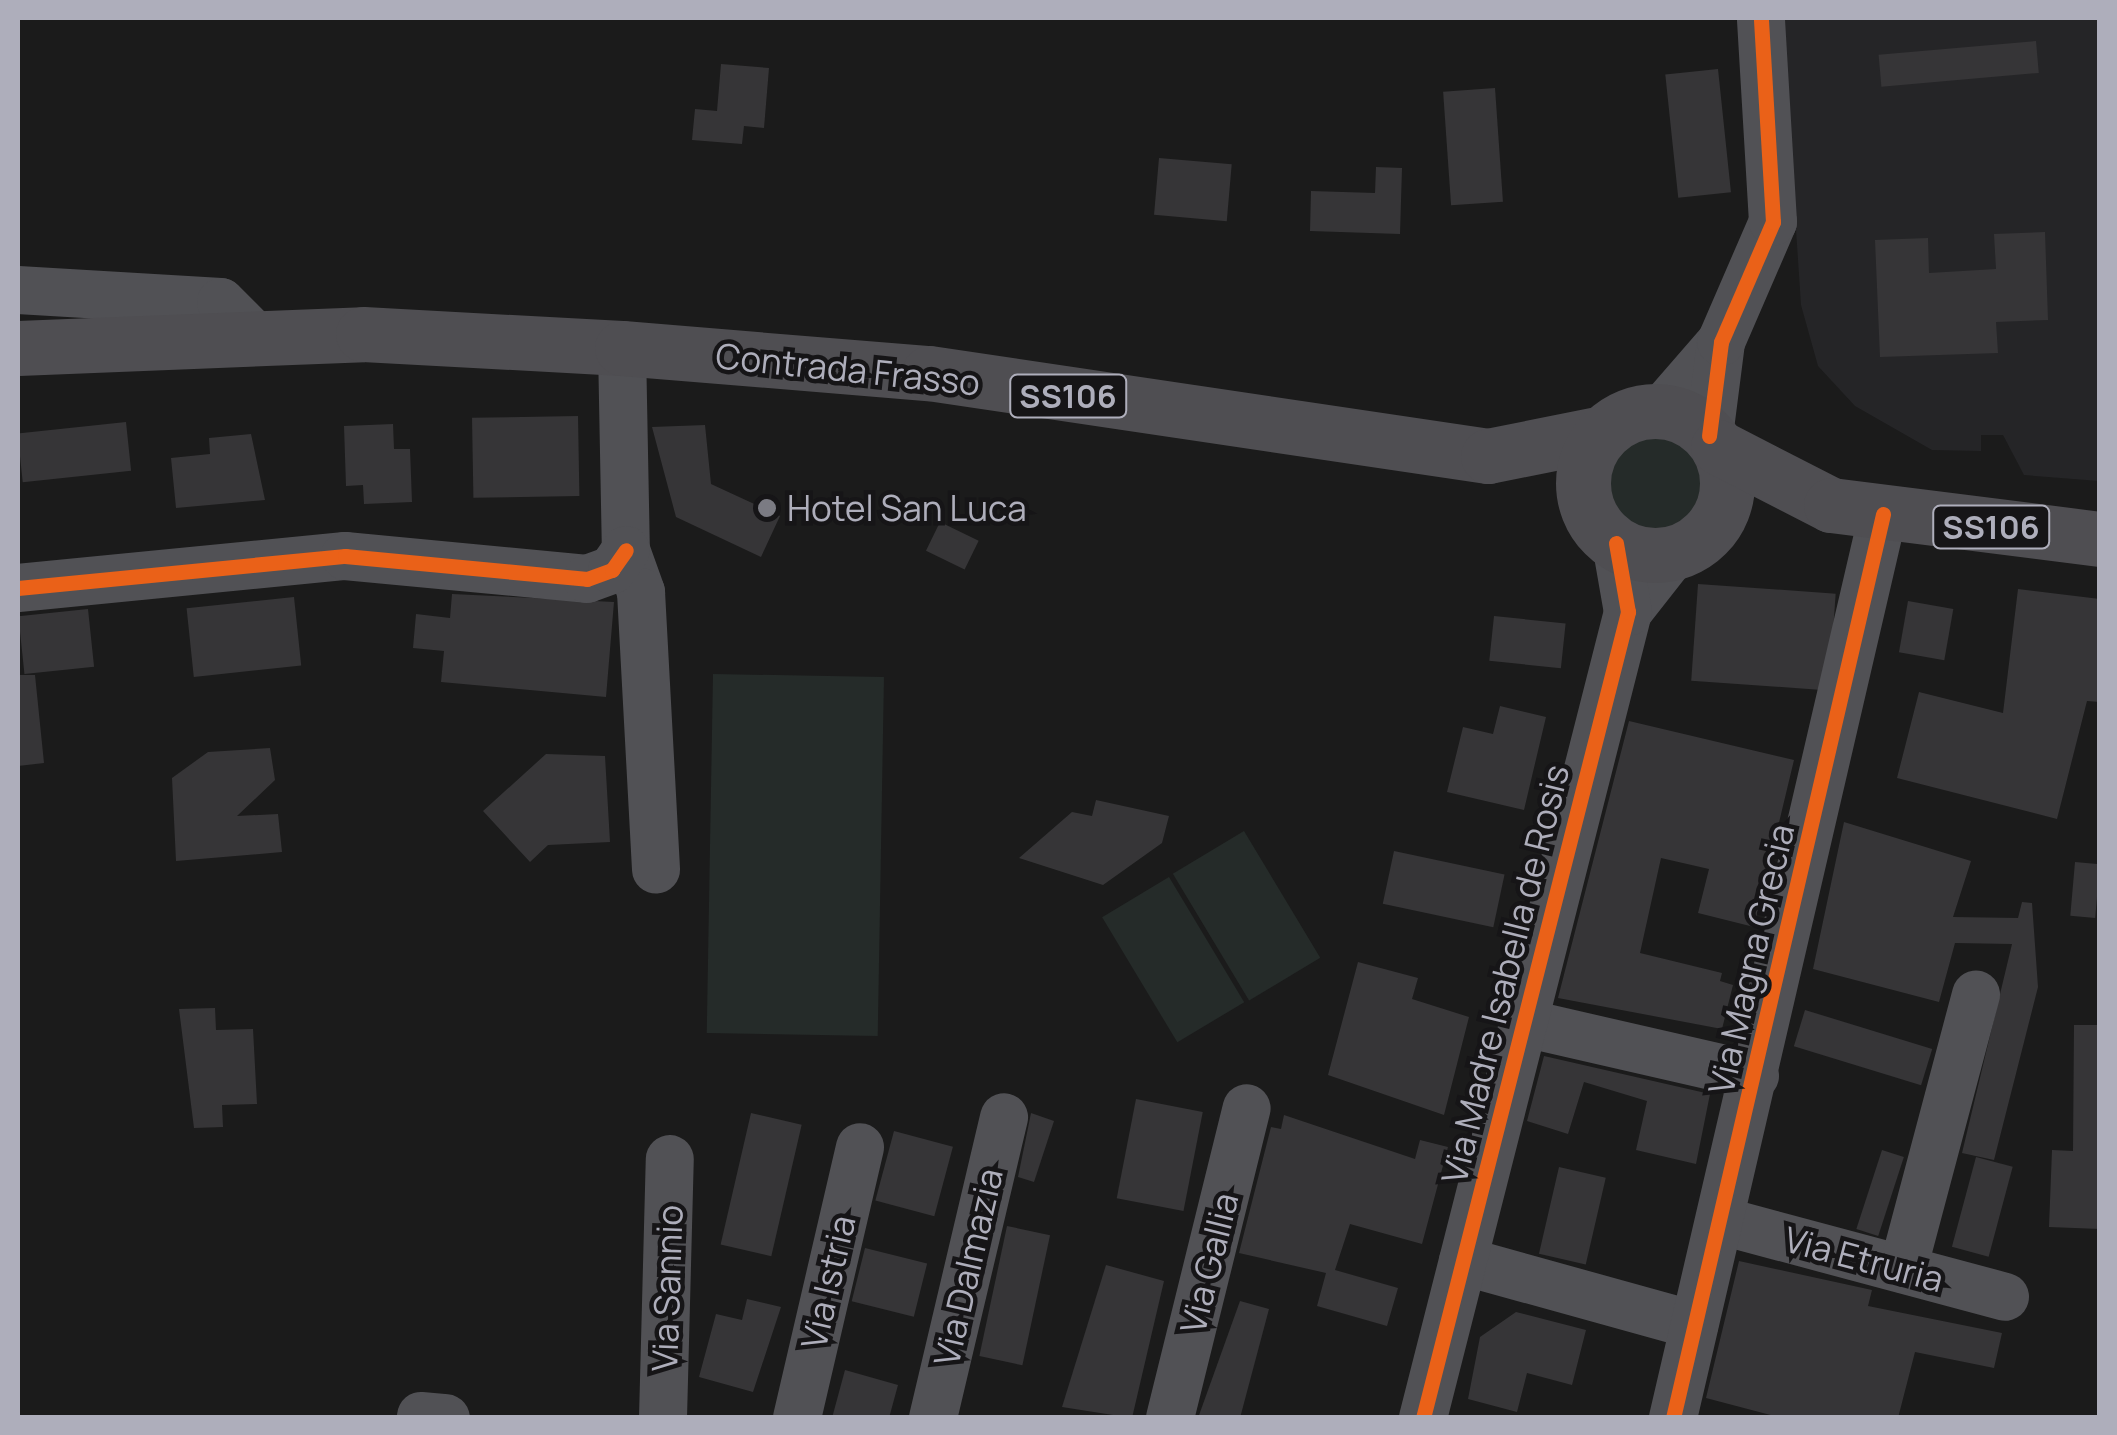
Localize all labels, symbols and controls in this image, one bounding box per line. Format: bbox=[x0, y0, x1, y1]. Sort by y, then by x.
street label: Contrada Frasso bbox=[714, 334, 982, 404]
road number: SS106 bbox=[1008, 369, 1128, 423]
place label: Hotel San Luca bbox=[787, 487, 1027, 529]
marker: Hotel San Luca bbox=[756, 497, 778, 519]
road number: SS106 bbox=[1931, 500, 2051, 554]
street label: Via Madre Isabella de Rosis bbox=[1433, 760, 1577, 1188]
street label: Via Magna Grecia bbox=[1700, 820, 1802, 1098]
street label: Via Dalmazia bbox=[925, 1164, 1011, 1370]
street label: Via Gallia bbox=[1171, 1188, 1247, 1338]
street label: Via Sannio bbox=[643, 1204, 691, 1372]
street label: Via Istria bbox=[792, 1211, 864, 1353]
street label: Via Etruria bbox=[1780, 1218, 1948, 1300]

